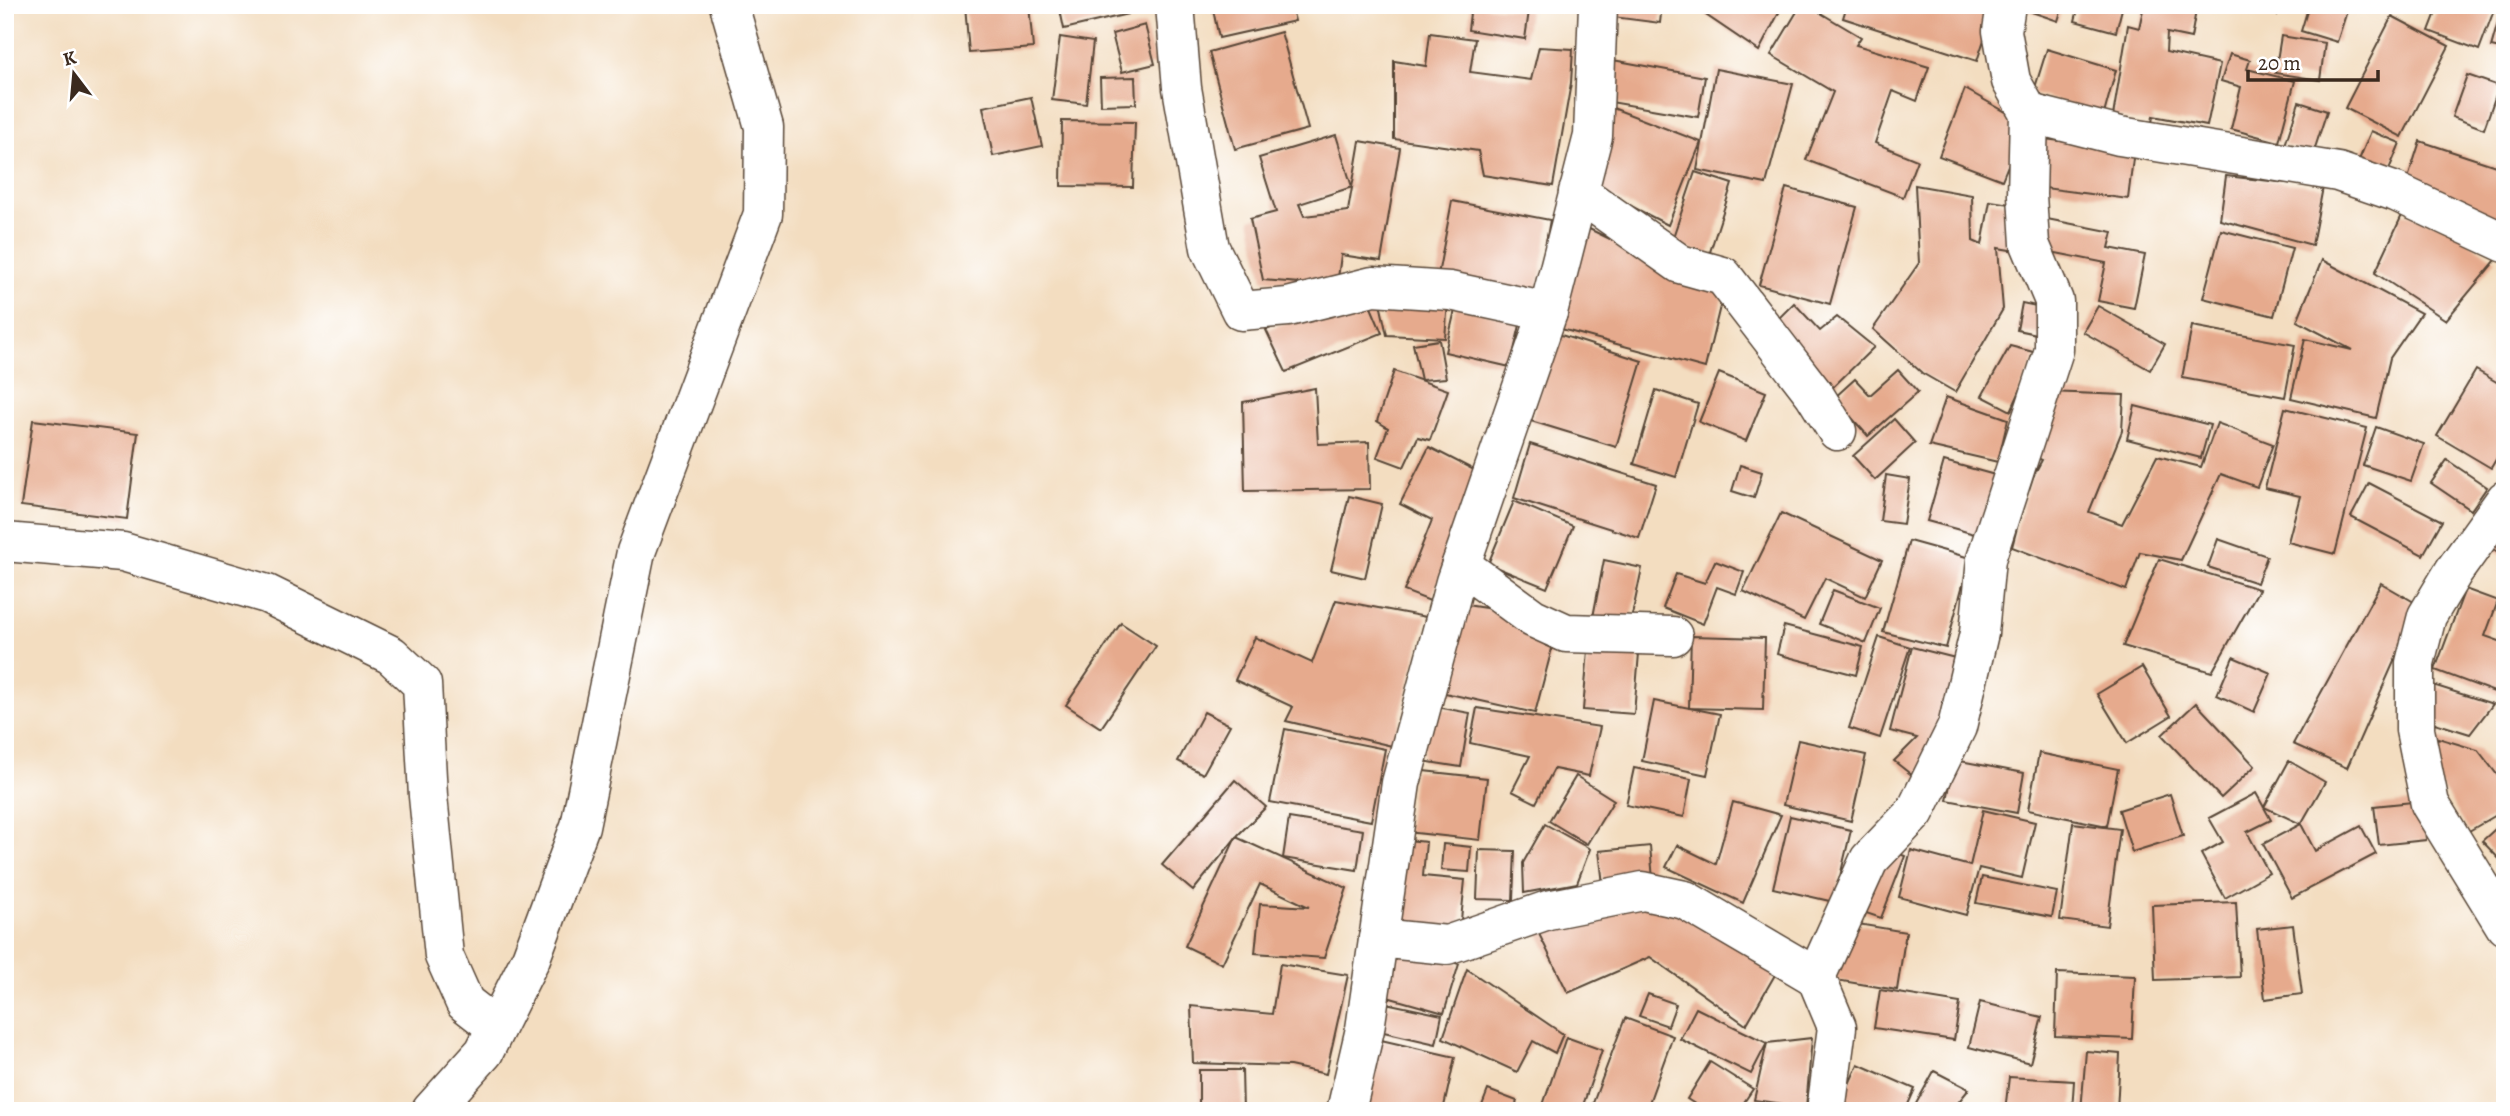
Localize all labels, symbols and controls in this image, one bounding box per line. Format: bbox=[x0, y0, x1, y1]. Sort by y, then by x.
north arrow bbox=[38, 38, 108, 108]
scale bar bbox=[2248, 38, 2377, 82]
text: K bbox=[60, 44, 80, 73]
text: 20 m bbox=[2258, 49, 2301, 77]

